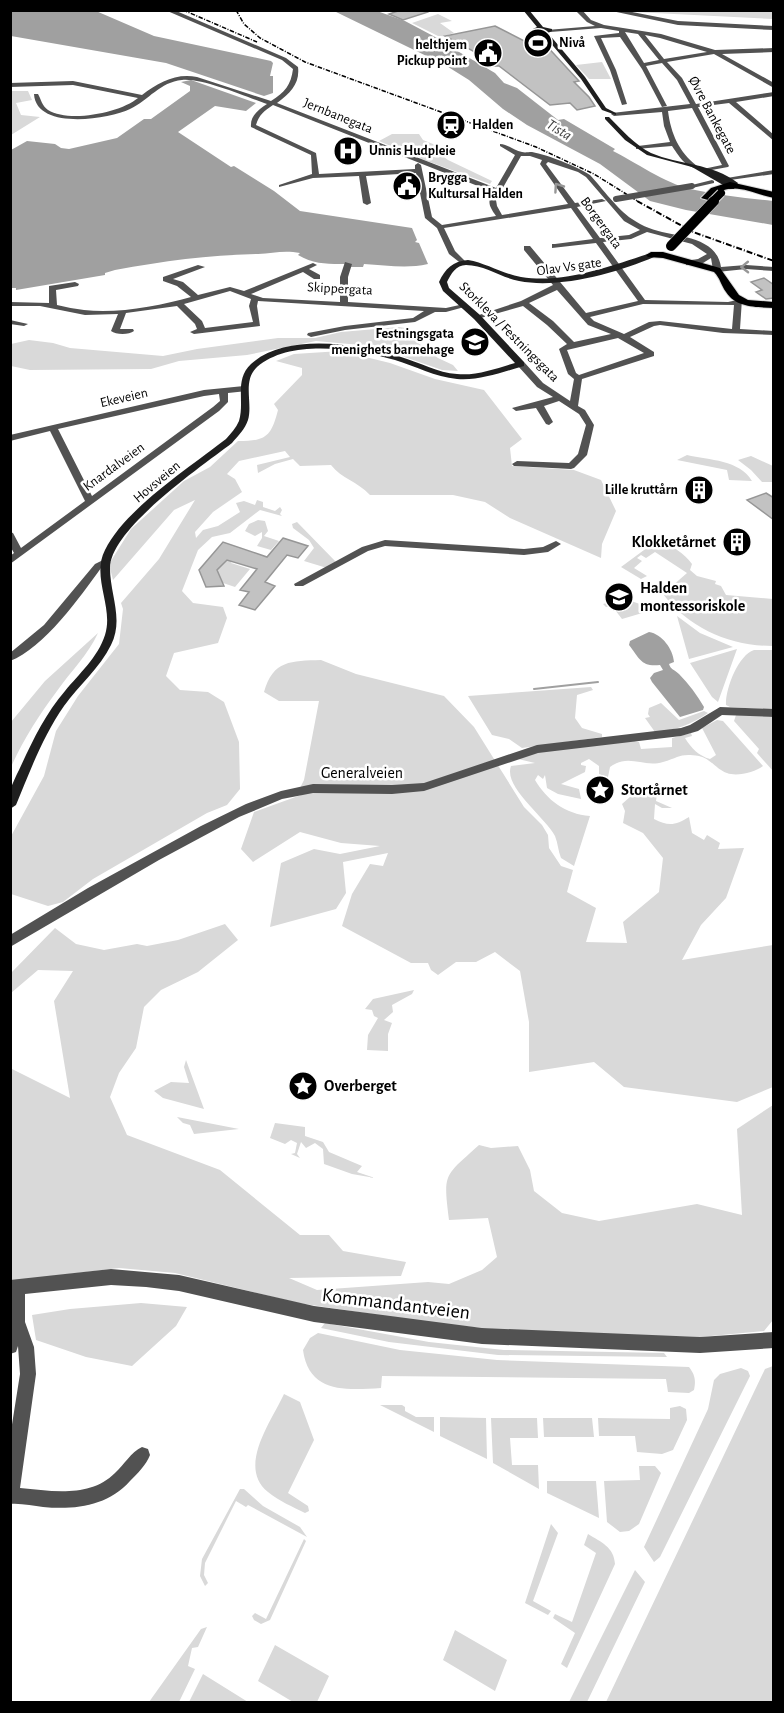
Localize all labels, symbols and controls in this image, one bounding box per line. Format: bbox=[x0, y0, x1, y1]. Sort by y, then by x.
sports icon: Nivå bbox=[522, 27, 554, 59]
place label: Nivå bbox=[559, 36, 585, 50]
public building icon: helthjem Pickup point bbox=[472, 37, 504, 69]
place label: helthjem Pickup point bbox=[397, 38, 467, 68]
street label: Øvre Bankegate bbox=[686, 74, 739, 156]
street label: Jernbanegata bbox=[301, 96, 375, 136]
station icon: Halden bbox=[435, 109, 467, 141]
water label: Tista bbox=[544, 117, 574, 143]
place label: Halden bbox=[472, 118, 513, 132]
hospital icon: Unnis Hudpleie bbox=[332, 135, 364, 167]
place label: Unnis Hudpleie bbox=[369, 144, 456, 158]
public building icon: Brygga Kultursal Halden bbox=[391, 170, 423, 202]
place label: Brygga Kultursal Halden bbox=[428, 171, 523, 201]
one-way arrow bbox=[554, 182, 565, 193]
street label: Borgergata bbox=[578, 194, 625, 252]
street label: Olav Vs gate bbox=[536, 256, 602, 278]
one-way arrow bbox=[741, 261, 750, 273]
street label: Storkleva / Festningsgata bbox=[456, 279, 562, 385]
street label: Skippergata bbox=[307, 280, 374, 298]
school or university icon: Festningsgata menighets barnehage bbox=[459, 326, 491, 358]
place label: Festningsgata menighets barnehage bbox=[331, 327, 454, 357]
street label: Ekeveien bbox=[99, 386, 149, 410]
street label: Knardalveien bbox=[81, 440, 147, 494]
street label: Hovsveien bbox=[131, 459, 183, 505]
building icon: Lille kruttårn bbox=[683, 474, 715, 506]
place label: Lille kruttårn bbox=[605, 483, 678, 497]
building icon: Klokketårnet bbox=[721, 526, 753, 558]
place label: Klokketårnet bbox=[631, 534, 717, 550]
place label: Halden montessoriskole bbox=[640, 580, 746, 614]
school or university icon: Halden montessoriskole bbox=[603, 581, 635, 613]
street label: Generalveien bbox=[321, 765, 403, 781]
place icon: Stortårnet bbox=[584, 774, 616, 806]
place label: Stortårnet bbox=[621, 782, 688, 798]
place icon: Overberget bbox=[287, 1070, 319, 1102]
place label: Overberget bbox=[324, 1078, 397, 1094]
street label: Kommandantveien bbox=[321, 1285, 471, 1323]

